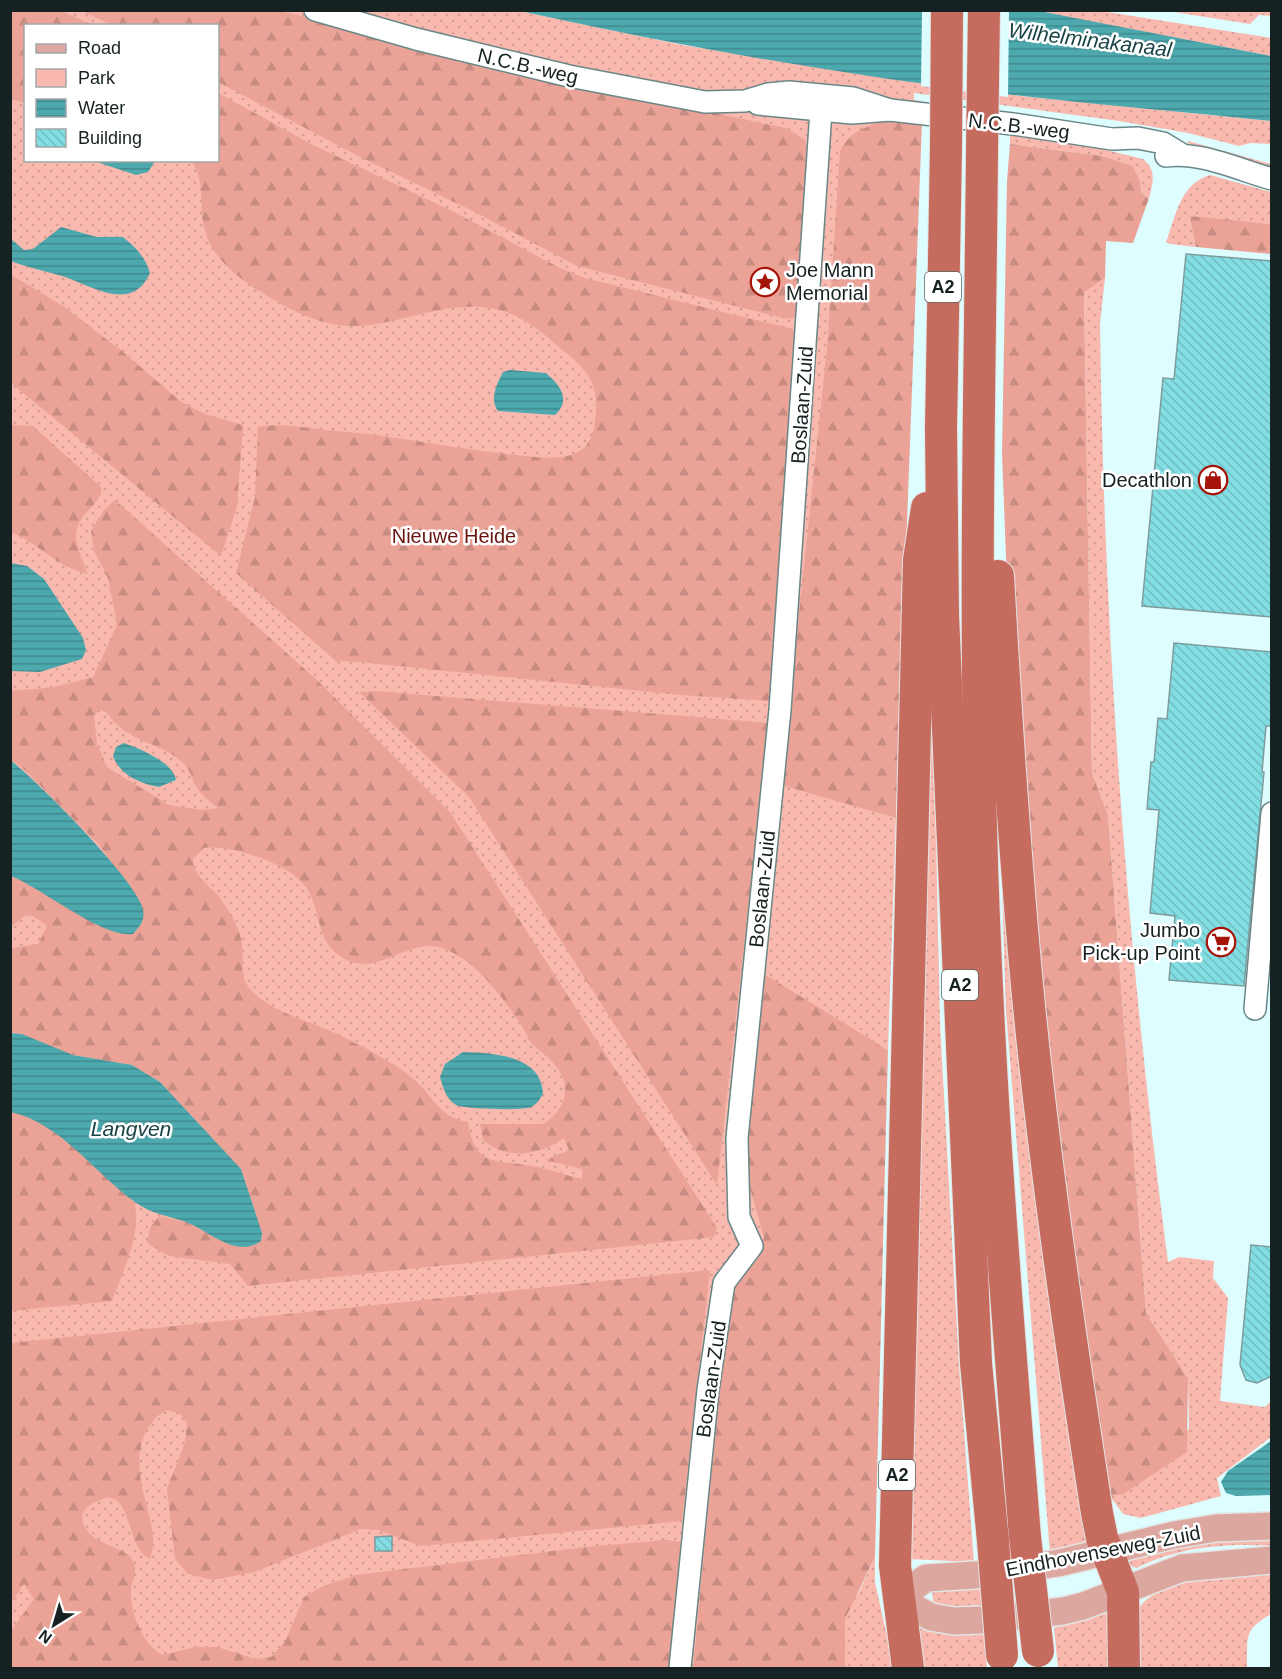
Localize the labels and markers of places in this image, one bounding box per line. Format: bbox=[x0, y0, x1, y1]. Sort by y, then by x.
place label: Joe Mann Memorial bbox=[786, 259, 874, 304]
place icon: Joe Mann Memorial bbox=[749, 266, 781, 298]
shop icon: Decathlon bbox=[1197, 464, 1229, 496]
place label: Decathlon bbox=[1102, 469, 1192, 491]
place label: Jumbo Pick-up Point bbox=[1082, 919, 1200, 964]
supermarket icon: Jumbo Pick-up Point bbox=[1205, 926, 1237, 958]

